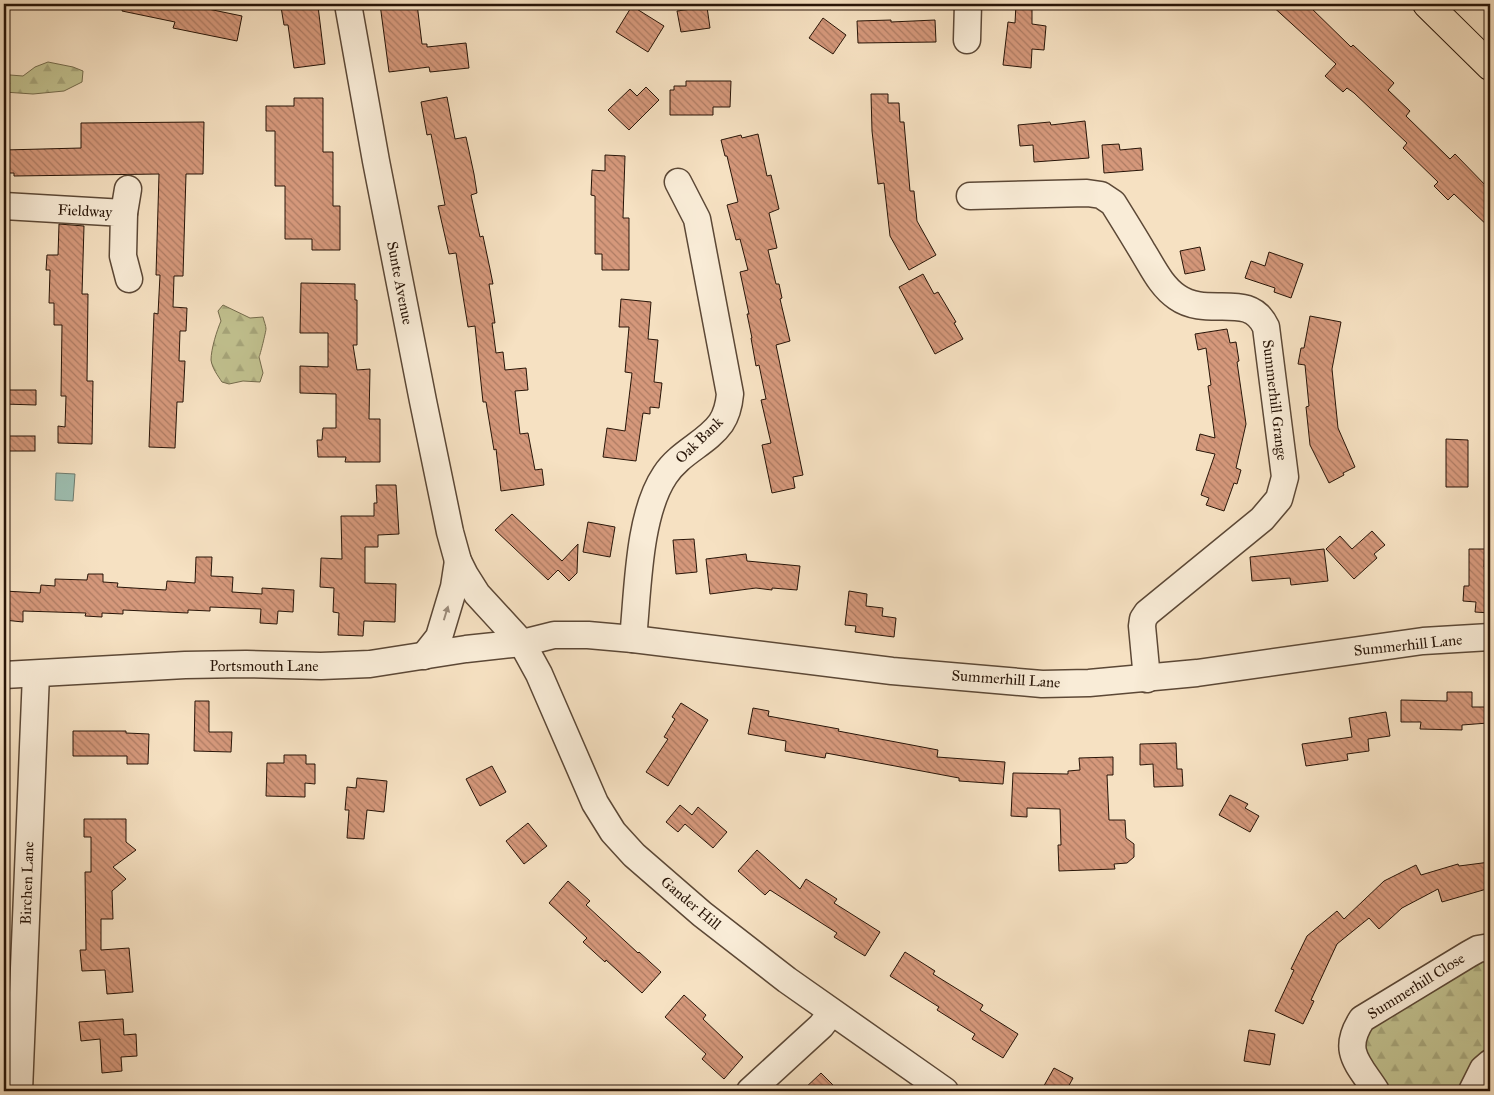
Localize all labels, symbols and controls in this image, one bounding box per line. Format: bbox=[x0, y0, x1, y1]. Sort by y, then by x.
street label: Fieldway bbox=[57, 201, 114, 221]
street label: Sunte Avenue bbox=[383, 240, 417, 326]
street label: Summerhill Grange bbox=[1259, 339, 1291, 461]
street label: Oak Bank bbox=[671, 413, 727, 467]
one-way arrow bbox=[443, 606, 450, 621]
street label: Summerhill Lane bbox=[1353, 630, 1463, 660]
street label: Portsmouth Lane bbox=[209, 657, 319, 675]
street label: Summerhill Lane bbox=[951, 666, 1061, 692]
street label: Birchen Lane bbox=[17, 841, 37, 925]
street label: Gander Hill bbox=[657, 873, 726, 934]
street label: Summerhill Close bbox=[1364, 949, 1468, 1023]

